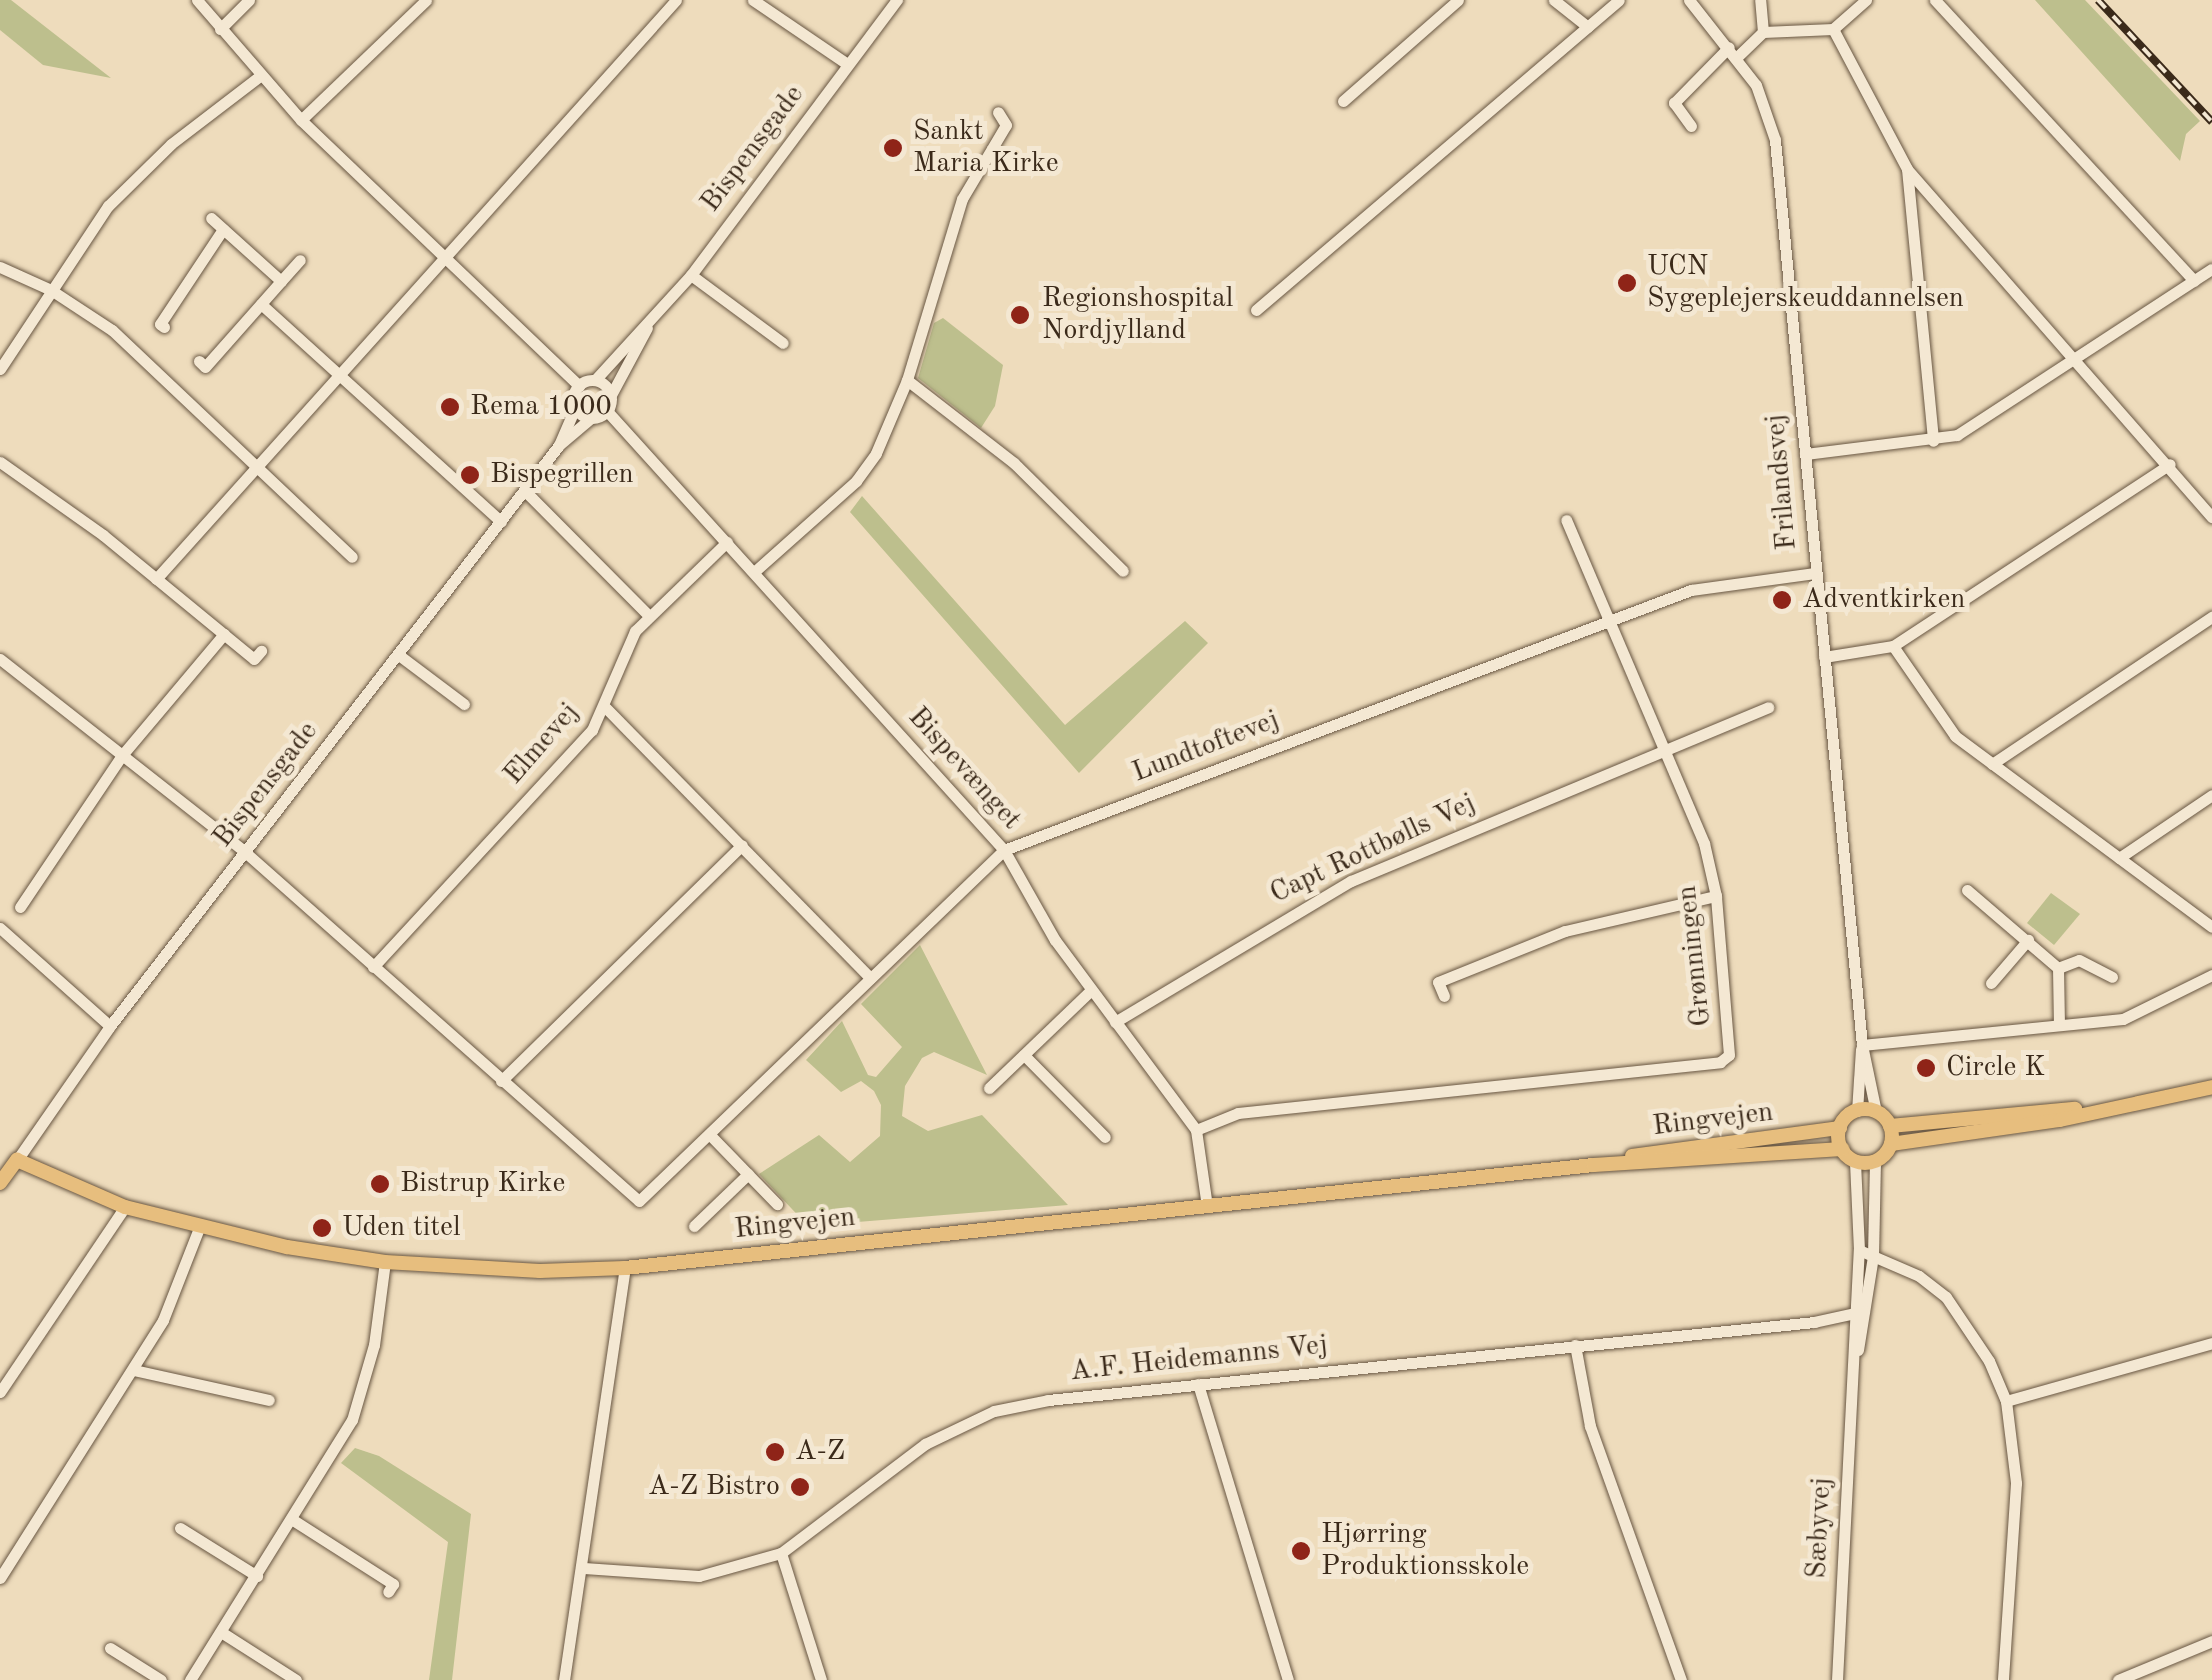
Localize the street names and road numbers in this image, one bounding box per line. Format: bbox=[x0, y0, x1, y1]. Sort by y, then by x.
street label: Bispensgade bbox=[694, 79, 812, 219]
street label: Frilandsvej bbox=[1759, 413, 1805, 551]
street label: Elmevej bbox=[497, 696, 587, 792]
street label: Bispevænget bbox=[900, 701, 1028, 837]
street label: Lundtoftevej bbox=[1128, 704, 1284, 790]
street label: Bispensgade bbox=[207, 716, 325, 854]
street label: Capt Rottbølls Vej bbox=[1265, 787, 1481, 911]
street label: Grønningen bbox=[1671, 884, 1719, 1028]
street label: Ringvejen bbox=[1651, 1096, 1775, 1144]
street label: Ringvejen bbox=[733, 1201, 857, 1247]
street label: A.F. Heidemanns Vej bbox=[1069, 1329, 1329, 1389]
street label: Sæbyvej bbox=[1801, 1476, 1839, 1580]

